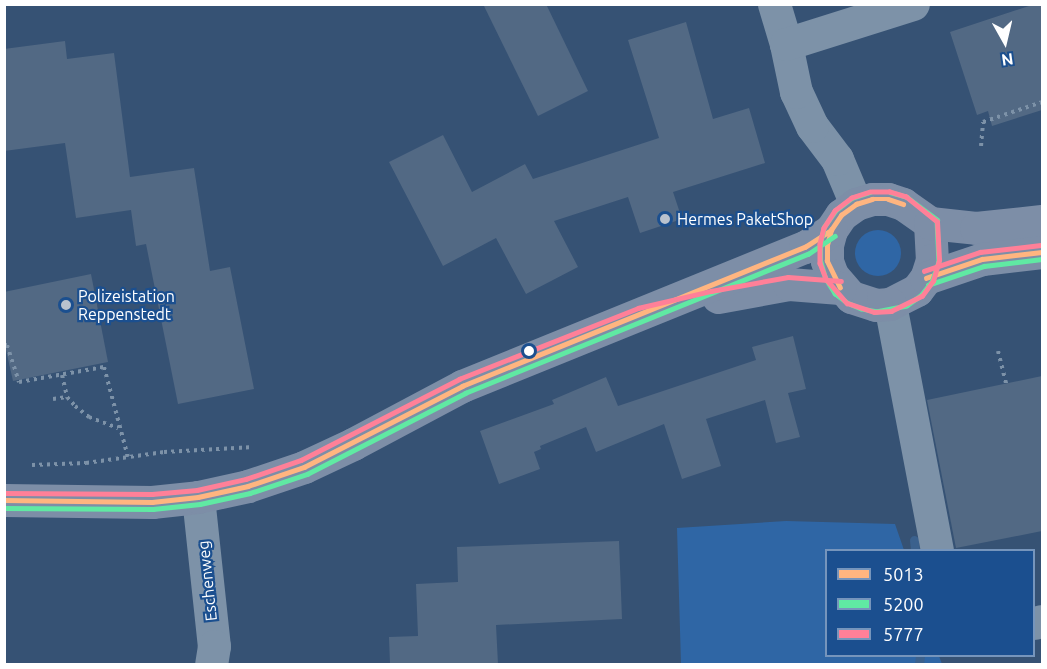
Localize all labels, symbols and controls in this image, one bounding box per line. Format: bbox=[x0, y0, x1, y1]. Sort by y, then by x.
north arrow bbox=[975, 12, 1035, 72]
text: N bbox=[1000, 50, 1015, 70]
place label: Hermes PaketShop bbox=[677, 209, 813, 229]
marker: Hermes PaketShop bbox=[658, 212, 672, 226]
place label: Polizeistation Reppenstedt bbox=[78, 286, 175, 324]
marker: Polizeistation Reppenstedt bbox=[59, 298, 73, 312]
unlabelled marker bbox=[523, 345, 535, 357]
street label: Eschenweg bbox=[193, 540, 221, 622]
legend bbox=[825, 549, 1035, 657]
text: 5013 bbox=[883, 564, 924, 584]
text: 5200 bbox=[883, 594, 924, 614]
text: 5777 bbox=[883, 624, 924, 644]

